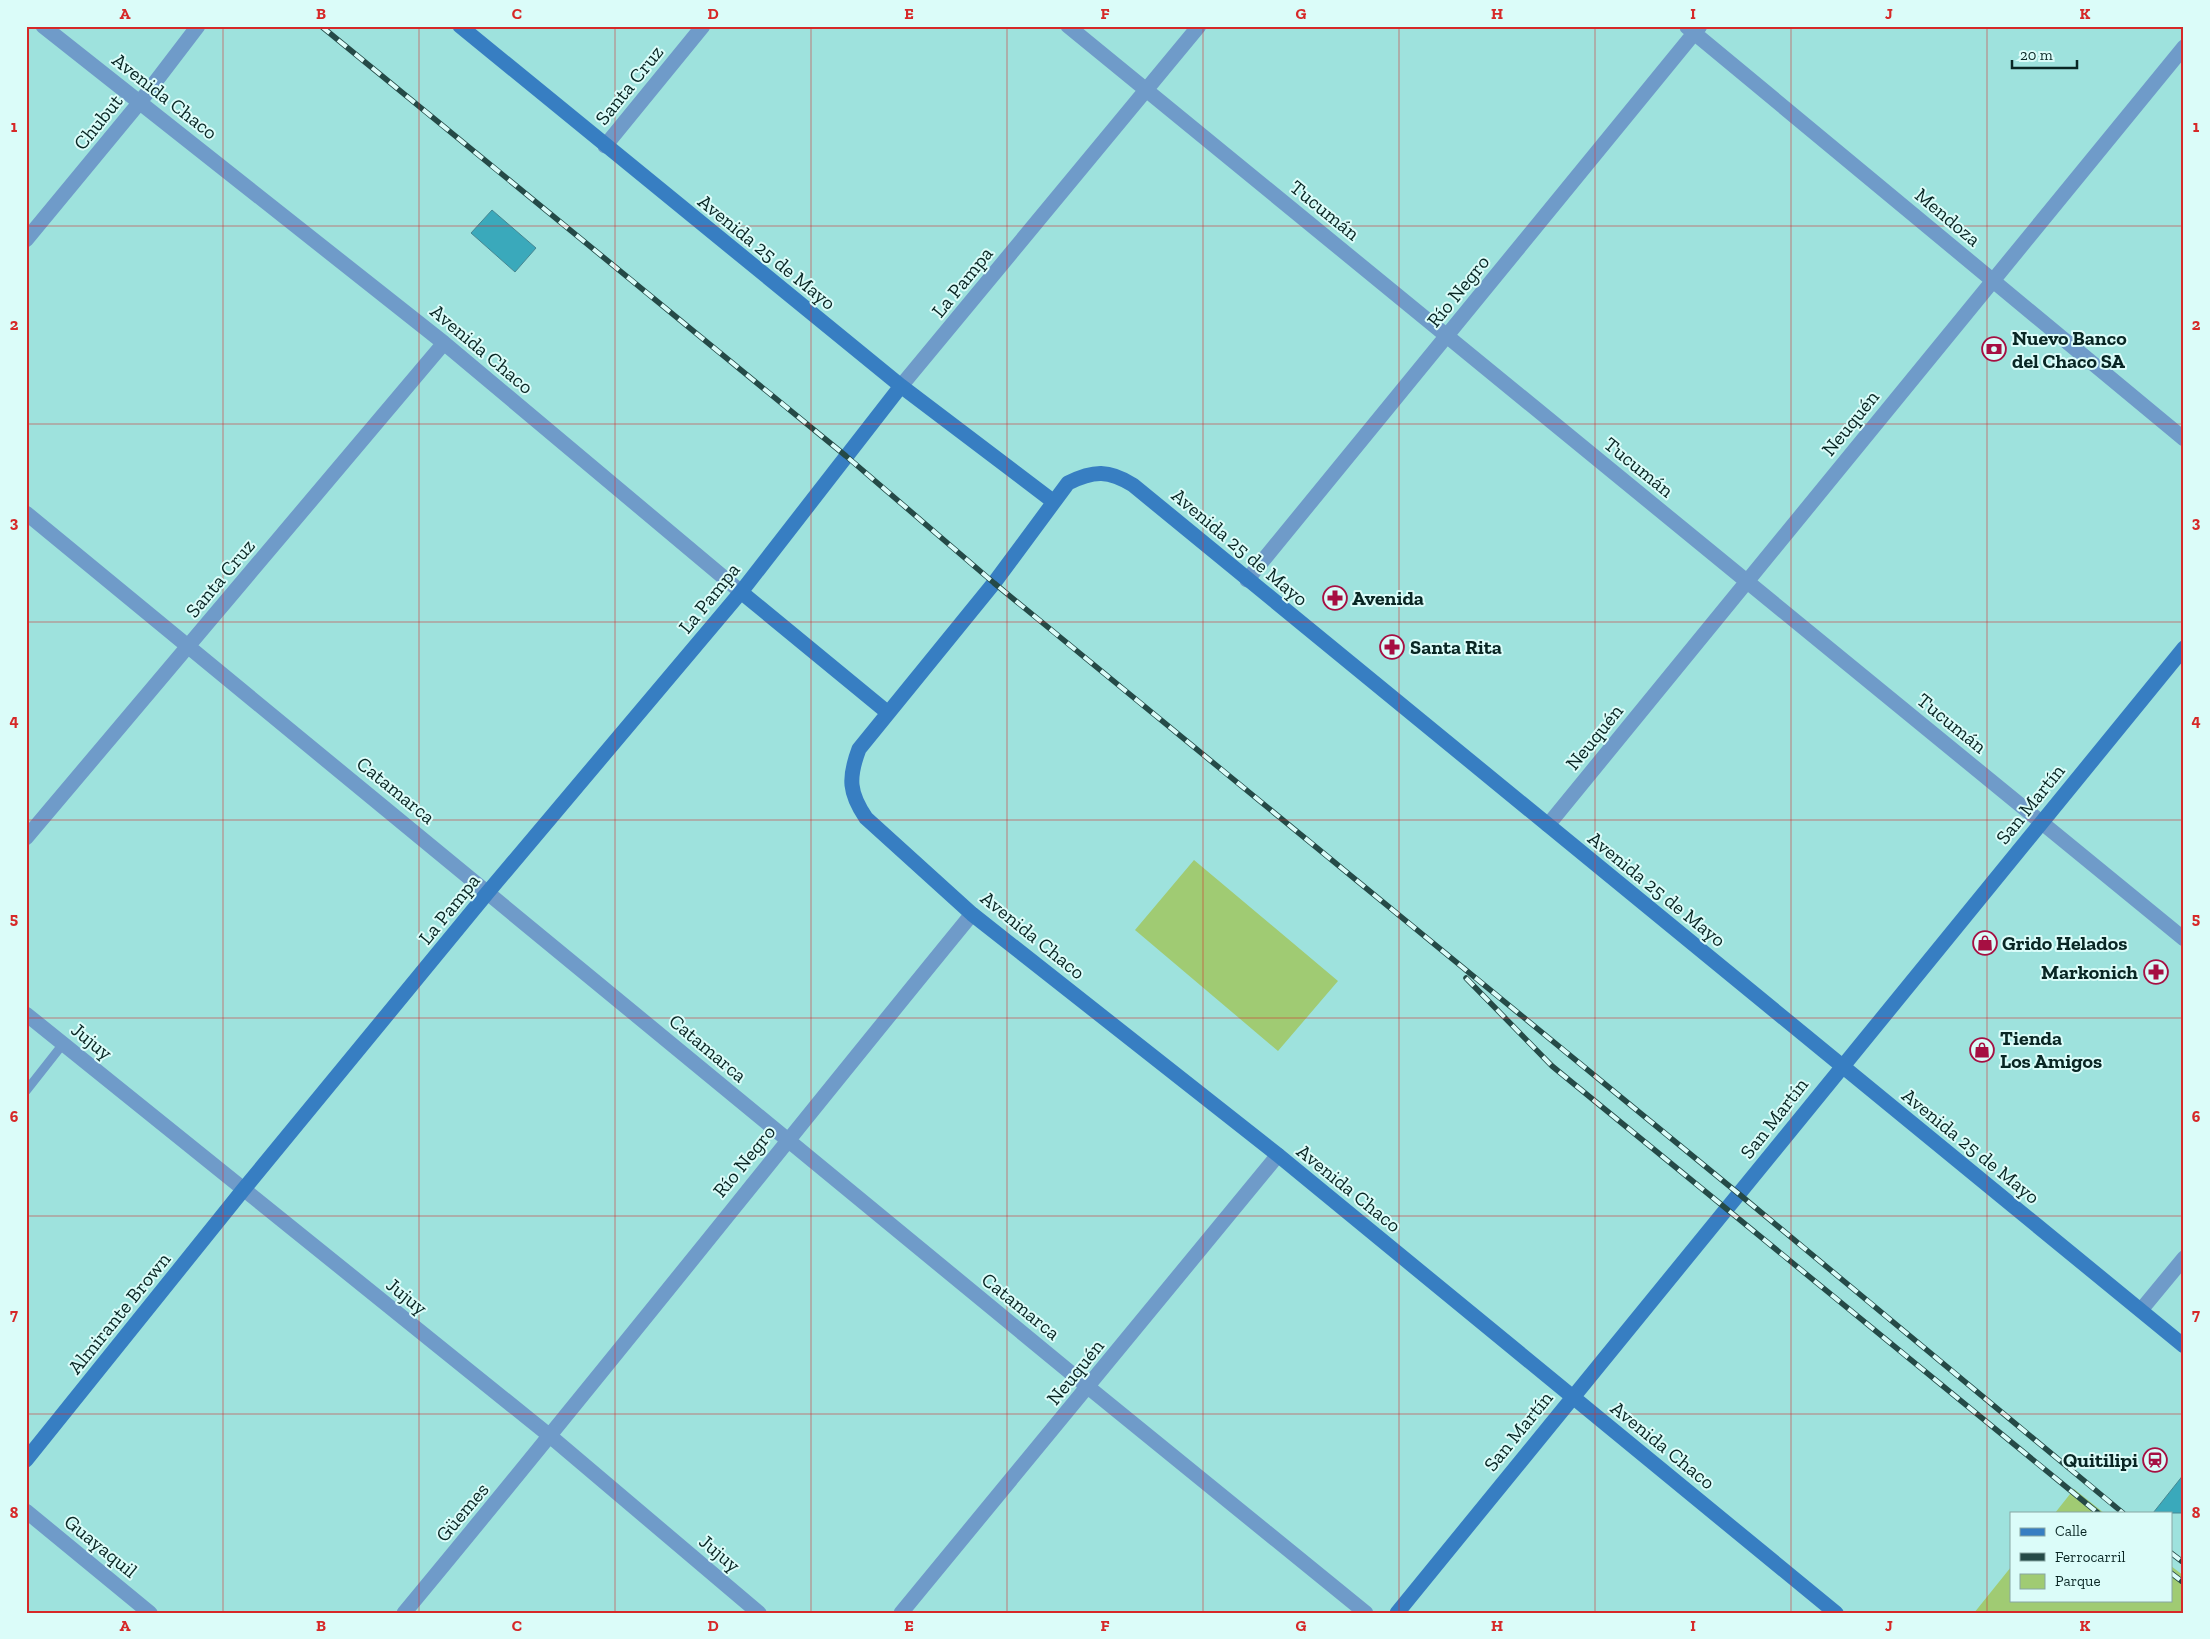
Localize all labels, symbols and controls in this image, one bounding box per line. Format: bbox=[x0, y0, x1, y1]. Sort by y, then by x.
text: A bbox=[120, 4, 131, 23]
text: B bbox=[316, 4, 326, 23]
text: C bbox=[512, 4, 522, 23]
text: D bbox=[707, 4, 719, 23]
text: E bbox=[904, 4, 914, 23]
text: F bbox=[1100, 4, 1110, 23]
text: G bbox=[1296, 4, 1307, 23]
text: H bbox=[1491, 4, 1503, 23]
text: I bbox=[1690, 4, 1696, 23]
text: J bbox=[1885, 4, 1893, 23]
text: K bbox=[2080, 4, 2091, 23]
scale bar bbox=[2012, 38, 2078, 70]
street label: Santa Cruz bbox=[590, 40, 668, 130]
text: 20 m bbox=[2020, 46, 2053, 64]
street label: Avenida Chaco bbox=[108, 48, 222, 144]
street label: Chubut bbox=[68, 89, 128, 155]
text: 1 bbox=[11, 117, 18, 136]
text: 1 bbox=[2193, 117, 2200, 136]
street label: Tucumán bbox=[1285, 175, 1365, 246]
street label: Mendoza bbox=[1910, 183, 1986, 252]
street label: Avenida 25 de Mayo bbox=[693, 189, 841, 315]
street label: La Pampa bbox=[926, 242, 998, 322]
street label: Río Negro bbox=[1422, 250, 1494, 332]
street label: Avenida Chaco bbox=[426, 299, 538, 399]
text: 2 bbox=[10, 315, 19, 334]
text: 2 bbox=[2192, 315, 2201, 334]
place label: Nuevo Banco del Chaco SA bbox=[2012, 326, 2127, 373]
bank icon: Nuevo Banco del Chaco SA bbox=[1981, 336, 2007, 362]
street label: Neuquén bbox=[1816, 385, 1884, 461]
street label: Tucumán bbox=[1599, 432, 1679, 503]
street label: Avenida 25 de Mayo bbox=[1167, 483, 1313, 611]
text: 3 bbox=[10, 513, 19, 532]
text: 3 bbox=[2192, 513, 2201, 532]
street label: Santa Cruz bbox=[180, 534, 260, 622]
street label: La Pampa bbox=[673, 558, 745, 638]
pharmacy icon: Avenida bbox=[1322, 585, 1348, 611]
place label: Avenida bbox=[1352, 586, 1424, 610]
pharmacy icon: Santa Rita bbox=[1379, 634, 1405, 660]
place label: Santa Rita bbox=[1410, 635, 1502, 659]
street label: Tucumán bbox=[1912, 688, 1992, 759]
street label: Neuquén bbox=[1560, 699, 1628, 775]
text: 4 bbox=[9, 711, 19, 730]
text: 4 bbox=[2191, 711, 2201, 730]
street label: Catamarca bbox=[352, 751, 440, 829]
street label: San Martín bbox=[1990, 759, 2070, 849]
street label: Avenida 25 de Mayo bbox=[1583, 826, 1731, 952]
street label: La Pampa bbox=[413, 869, 485, 949]
street label: Avenida Chaco bbox=[976, 886, 1090, 984]
text: 5 bbox=[10, 909, 18, 928]
text: 5 bbox=[2192, 909, 2200, 928]
shop icon: Grido Helados bbox=[1972, 930, 1998, 956]
place label: Grido Helados bbox=[2002, 931, 2127, 955]
pharmacy icon: Markonich bbox=[2143, 959, 2169, 985]
place label: Markonich bbox=[2041, 960, 2138, 984]
street label: Catamarca bbox=[664, 1009, 752, 1088]
street label: Jujuy bbox=[67, 1017, 118, 1065]
place label: Tienda Los Amigos bbox=[2000, 1026, 2102, 1073]
shop icon: Tienda Los Amigos bbox=[1969, 1037, 1995, 1063]
street label: San Martín bbox=[1735, 1072, 1813, 1163]
street label: Avenida 25 de Mayo bbox=[1897, 1083, 2045, 1209]
text: 6 bbox=[10, 1107, 19, 1126]
text: 6 bbox=[2192, 1107, 2201, 1126]
street label: Río Negro bbox=[708, 1120, 780, 1202]
street label: Avenida Chaco bbox=[1292, 1139, 1406, 1237]
street label: Almirante Brown bbox=[63, 1247, 176, 1379]
street label: Catamarca bbox=[977, 1267, 1065, 1345]
street label: Jujuy bbox=[382, 1272, 433, 1320]
text: 7 bbox=[10, 1305, 18, 1324]
text: 7 bbox=[2192, 1305, 2200, 1324]
street label: Neuquén bbox=[1041, 1334, 1109, 1410]
street label: San Martín bbox=[1478, 1386, 1558, 1476]
street label: Avenida Chaco bbox=[1606, 1396, 1720, 1494]
station icon: Quitilipi bbox=[2142, 1447, 2168, 1473]
place label: Quitilipi bbox=[2063, 1448, 2138, 1472]
street label: Güemes bbox=[430, 1478, 494, 1546]
text: 8 bbox=[10, 1503, 19, 1522]
text: 8 bbox=[2192, 1503, 2201, 1522]
street label: Guayaquil bbox=[60, 1509, 142, 1583]
legend bbox=[2010, 1512, 2172, 1602]
text: Calle bbox=[2055, 1522, 2087, 1540]
street label: Jujuy bbox=[695, 1529, 746, 1578]
text: Ferrocarril bbox=[2055, 1548, 2125, 1566]
text: Parque bbox=[2055, 1572, 2101, 1590]
text: A bbox=[120, 1616, 131, 1635]
text: B bbox=[316, 1616, 326, 1635]
text: C bbox=[512, 1616, 522, 1635]
text: D bbox=[707, 1616, 719, 1635]
text: E bbox=[904, 1616, 914, 1635]
text: F bbox=[1100, 1616, 1110, 1635]
text: G bbox=[1296, 1616, 1307, 1635]
text: H bbox=[1491, 1616, 1503, 1635]
text: I bbox=[1690, 1616, 1696, 1635]
text: J bbox=[1885, 1616, 1893, 1635]
text: K bbox=[2080, 1616, 2091, 1635]

